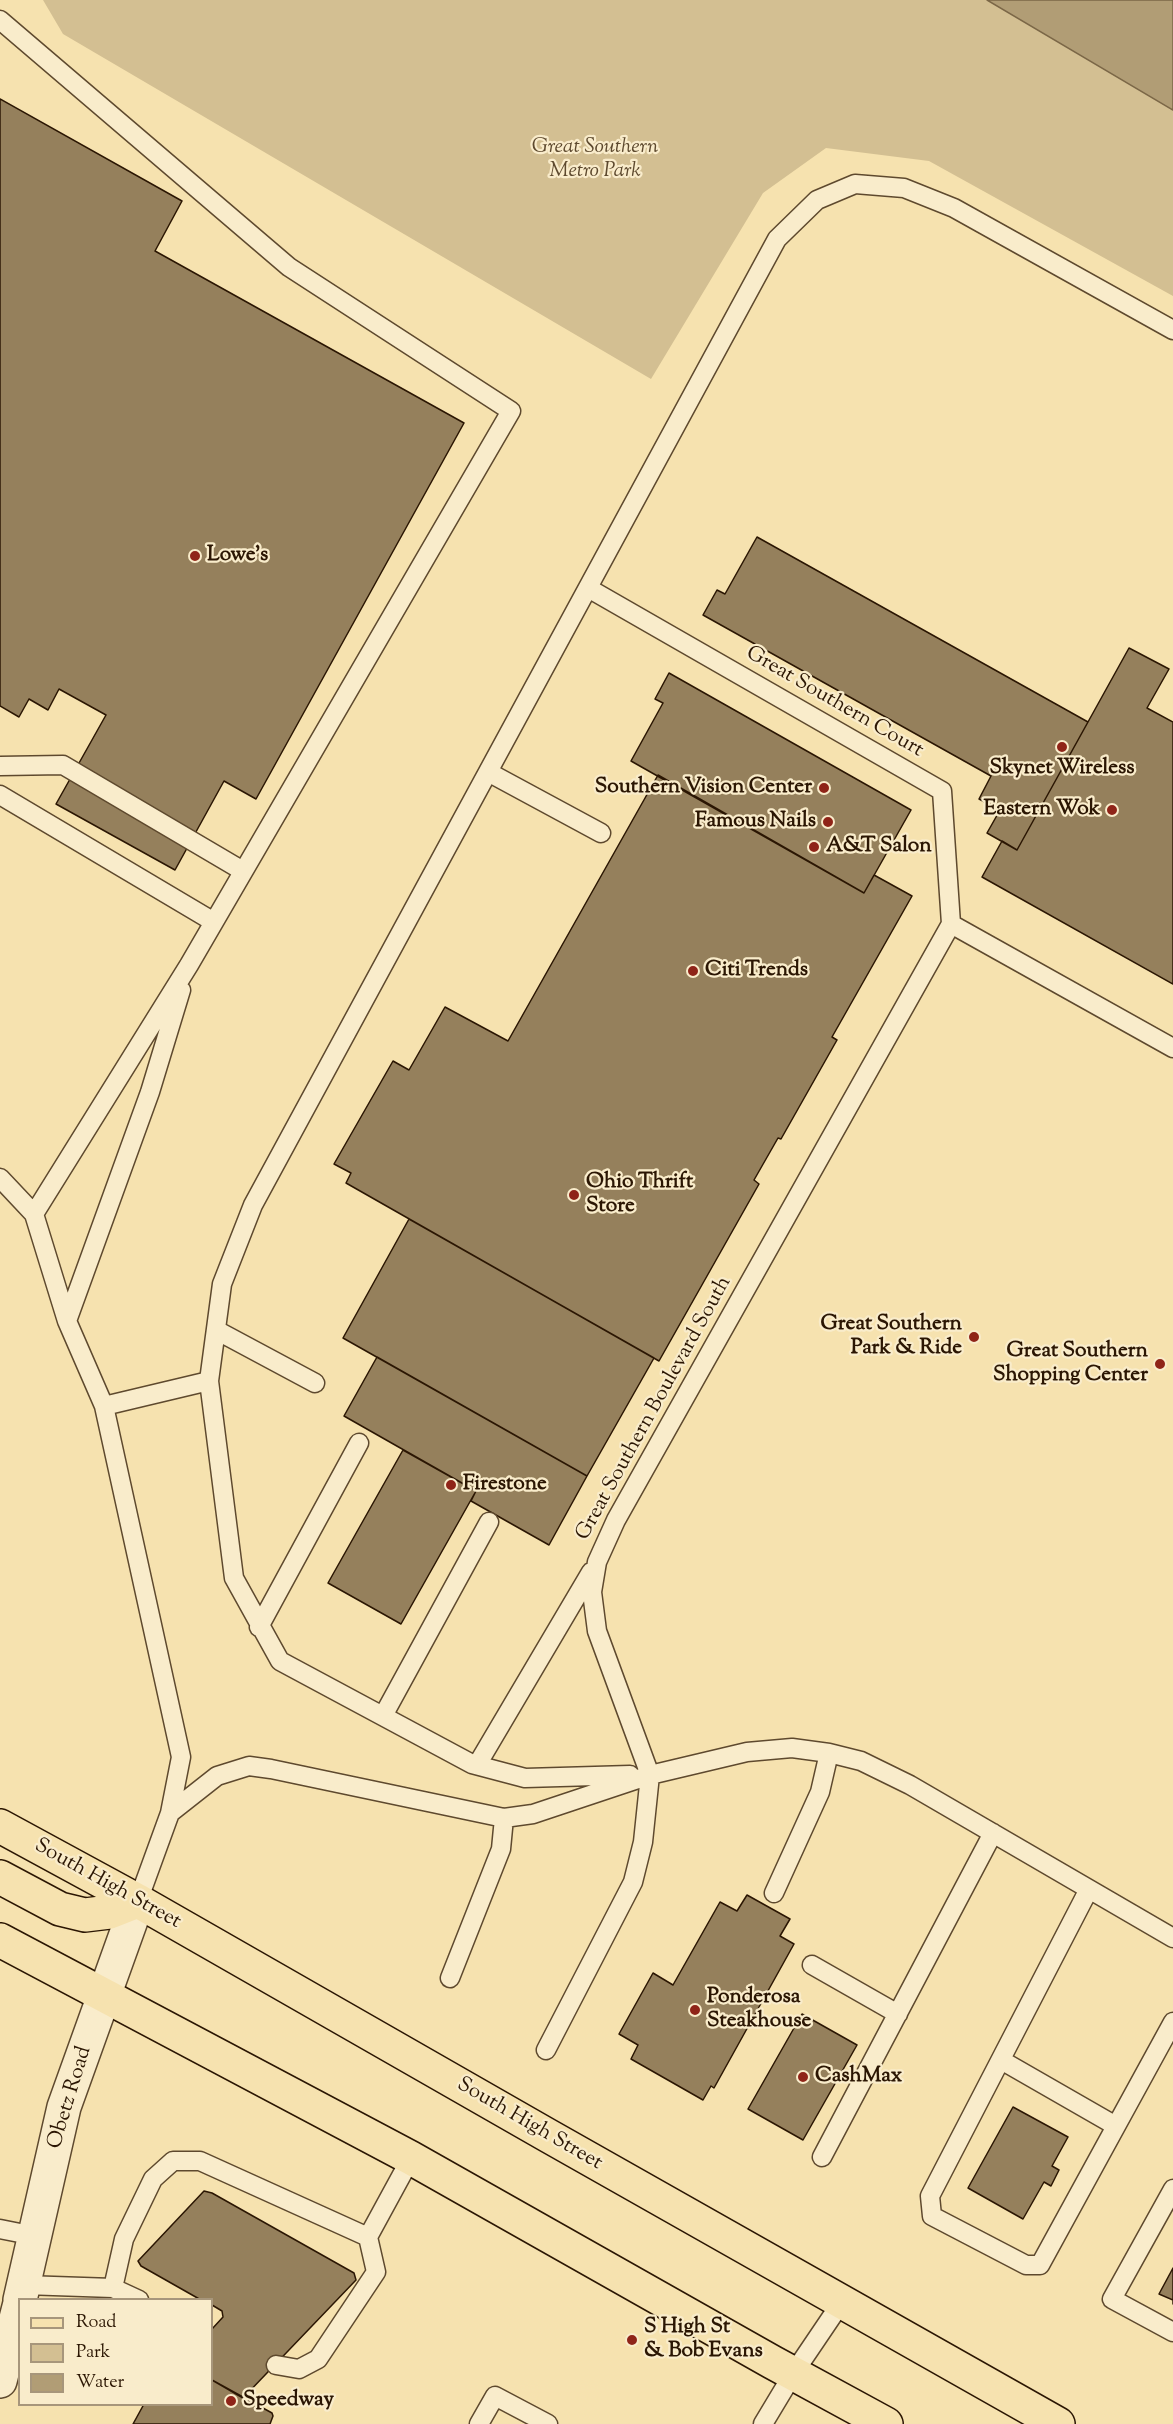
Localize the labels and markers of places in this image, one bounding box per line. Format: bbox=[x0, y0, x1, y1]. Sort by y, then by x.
place label: Lowe's bbox=[207, 543, 268, 569]
marker: Lowe's bbox=[188, 549, 202, 563]
marker: Skynet Wireless bbox=[1055, 740, 1069, 754]
place label: Skynet Wireless bbox=[989, 756, 1135, 782]
place label: Southern Vision Center bbox=[595, 775, 812, 801]
marker: Southern Vision Center bbox=[817, 781, 831, 795]
place label: Eastern Wok bbox=[984, 797, 1100, 823]
marker: Eastern Wok bbox=[1105, 803, 1119, 817]
place label: Famous Nails bbox=[695, 809, 816, 835]
marker: Famous Nails bbox=[821, 815, 835, 829]
place label: A&T Salon bbox=[826, 834, 932, 860]
marker: A&T Salon bbox=[807, 840, 821, 854]
place label: Citi Trends bbox=[705, 958, 808, 984]
marker: Citi Trends bbox=[686, 964, 700, 978]
place label: Ohio Thrift Store bbox=[586, 1170, 693, 1220]
marker: Ohio Thrift Store bbox=[567, 1188, 581, 1202]
place label: Great Southern Park & Ride bbox=[821, 1312, 962, 1362]
marker: Great Southern Park & Ride bbox=[967, 1330, 981, 1344]
place label: Great Southern Shopping Center bbox=[993, 1339, 1148, 1389]
marker: Great Southern Shopping Center bbox=[1153, 1357, 1167, 1371]
place label: Firestone bbox=[463, 1472, 547, 1498]
marker: Firestone bbox=[444, 1478, 458, 1492]
place label: Ponderosa Steakhouse bbox=[707, 1985, 811, 2035]
marker: Ponderosa Steakhouse bbox=[688, 2003, 702, 2017]
place label: CashMax bbox=[815, 2064, 902, 2090]
marker: CashMax bbox=[796, 2070, 810, 2084]
place label: S High St & Bob Evans bbox=[644, 2315, 763, 2365]
marker: S High St & Bob Evans bbox=[625, 2333, 639, 2347]
place label: Speedway bbox=[243, 2388, 334, 2414]
marker: Speedway bbox=[224, 2394, 238, 2408]

